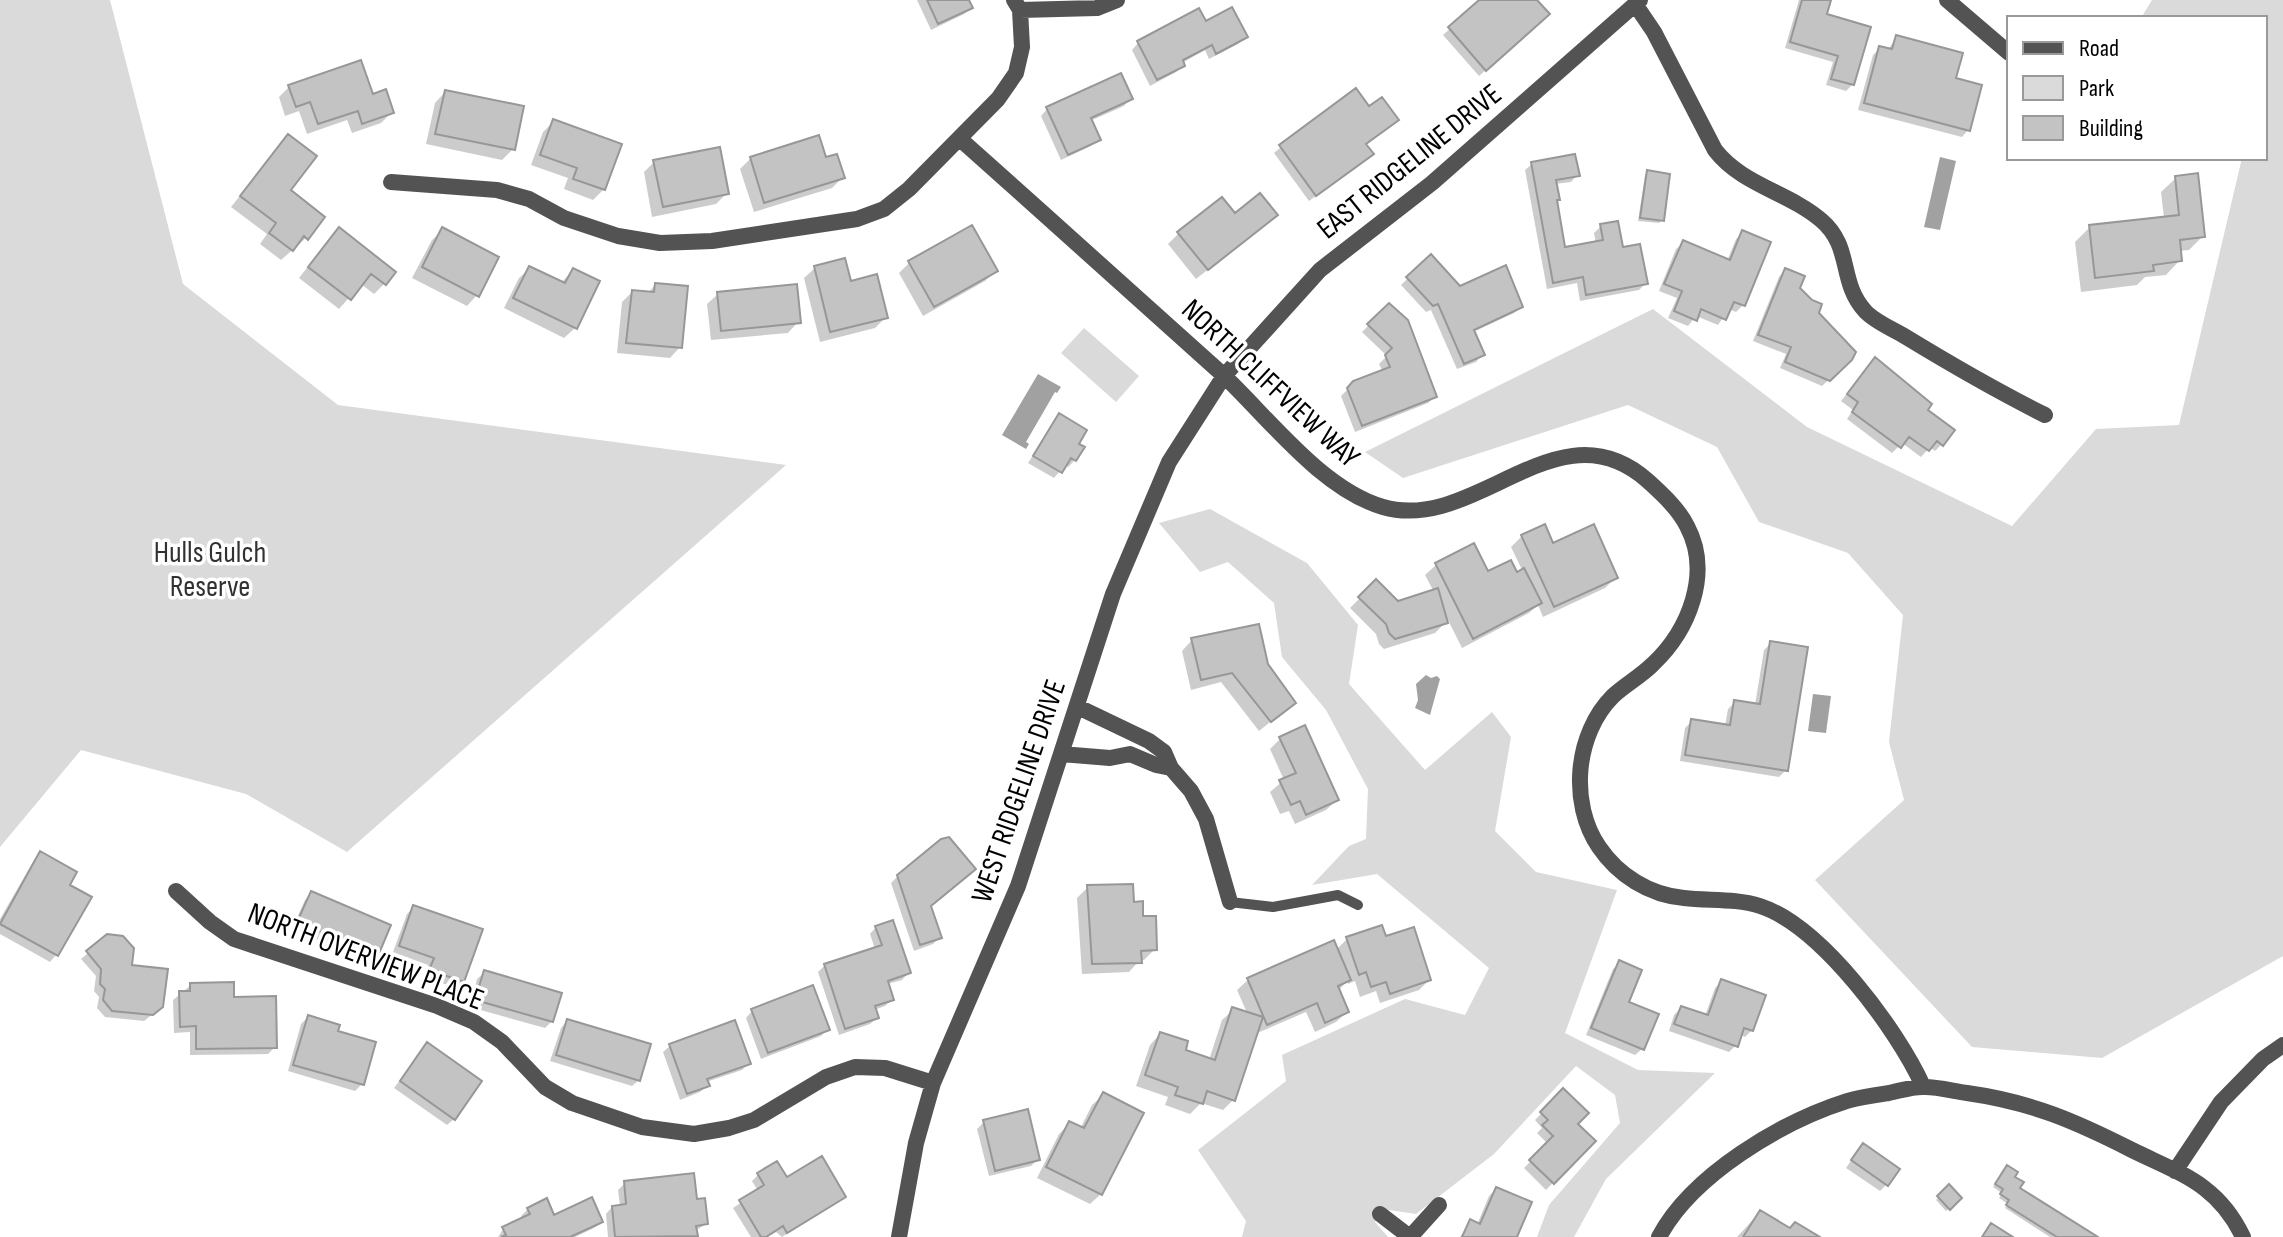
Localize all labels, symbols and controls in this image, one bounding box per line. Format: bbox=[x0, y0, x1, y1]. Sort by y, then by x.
legend bbox=[2007, 16, 2267, 160]
text: Road bbox=[2079, 34, 2119, 63]
text: Park bbox=[2079, 74, 2114, 103]
street label: EAST RIDGELINE DRIVE bbox=[1310, 76, 1509, 247]
text: Building bbox=[2079, 114, 2143, 143]
street label: NORTH CLIFFVIEW WAY bbox=[1174, 292, 1367, 476]
park label: Hulls Gulch Reserve bbox=[154, 535, 266, 605]
street label: WEST RIDGELINE DRIVE bbox=[964, 675, 1074, 908]
street label: NORTH OVERVIEW PLACE bbox=[243, 895, 489, 1018]

